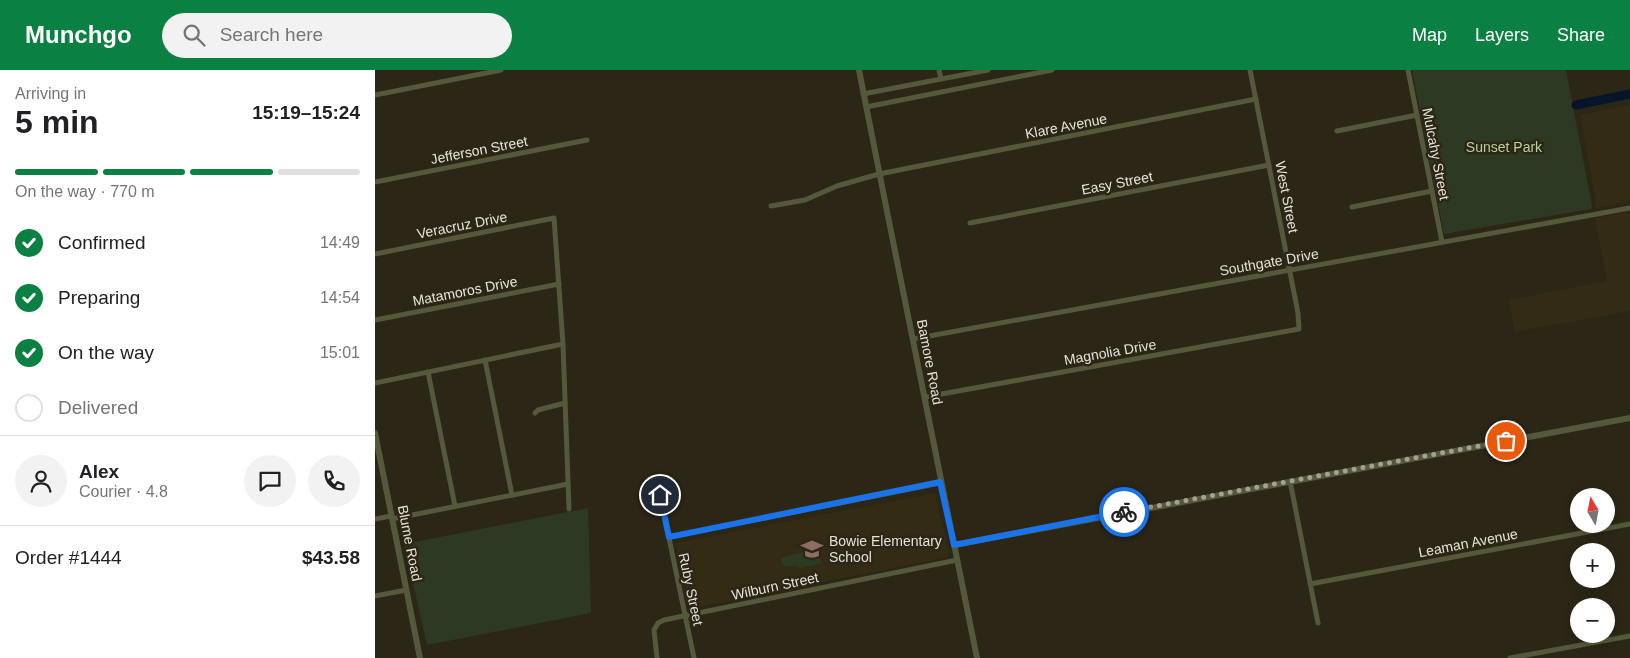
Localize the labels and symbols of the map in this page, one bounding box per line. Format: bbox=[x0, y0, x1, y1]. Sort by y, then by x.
street label: Mulcahy Street bbox=[1419, 107, 1453, 201]
street label: Klare Avenue bbox=[1024, 110, 1108, 142]
street label: Jefferson Street bbox=[429, 133, 529, 167]
park label: Sunset Park bbox=[1466, 139, 1543, 155]
street label: West Street bbox=[1272, 160, 1302, 234]
street label: Easy Street bbox=[1080, 168, 1154, 198]
street label: Veracruz Drive bbox=[415, 208, 509, 242]
street label: Southgate Drive bbox=[1218, 245, 1320, 279]
street label: Matamoros Drive bbox=[411, 273, 519, 309]
street label: Bamore Road bbox=[914, 318, 946, 406]
street label: Magnolia Drive bbox=[1063, 336, 1158, 368]
pin bbox=[1485, 420, 1527, 462]
pin bbox=[639, 474, 681, 516]
courier bbox=[1099, 487, 1149, 537]
north arrow bbox=[1570, 488, 1615, 532]
street label: Blume Road bbox=[395, 504, 425, 582]
street label: Leaman Avenue bbox=[1417, 525, 1519, 560]
place label: Bowie Elementary School bbox=[829, 533, 942, 565]
school or university icon: Bowie Elementary School bbox=[799, 536, 825, 562]
street label: Ruby Street bbox=[675, 551, 707, 627]
street label: Wilburn Street bbox=[730, 569, 820, 603]

